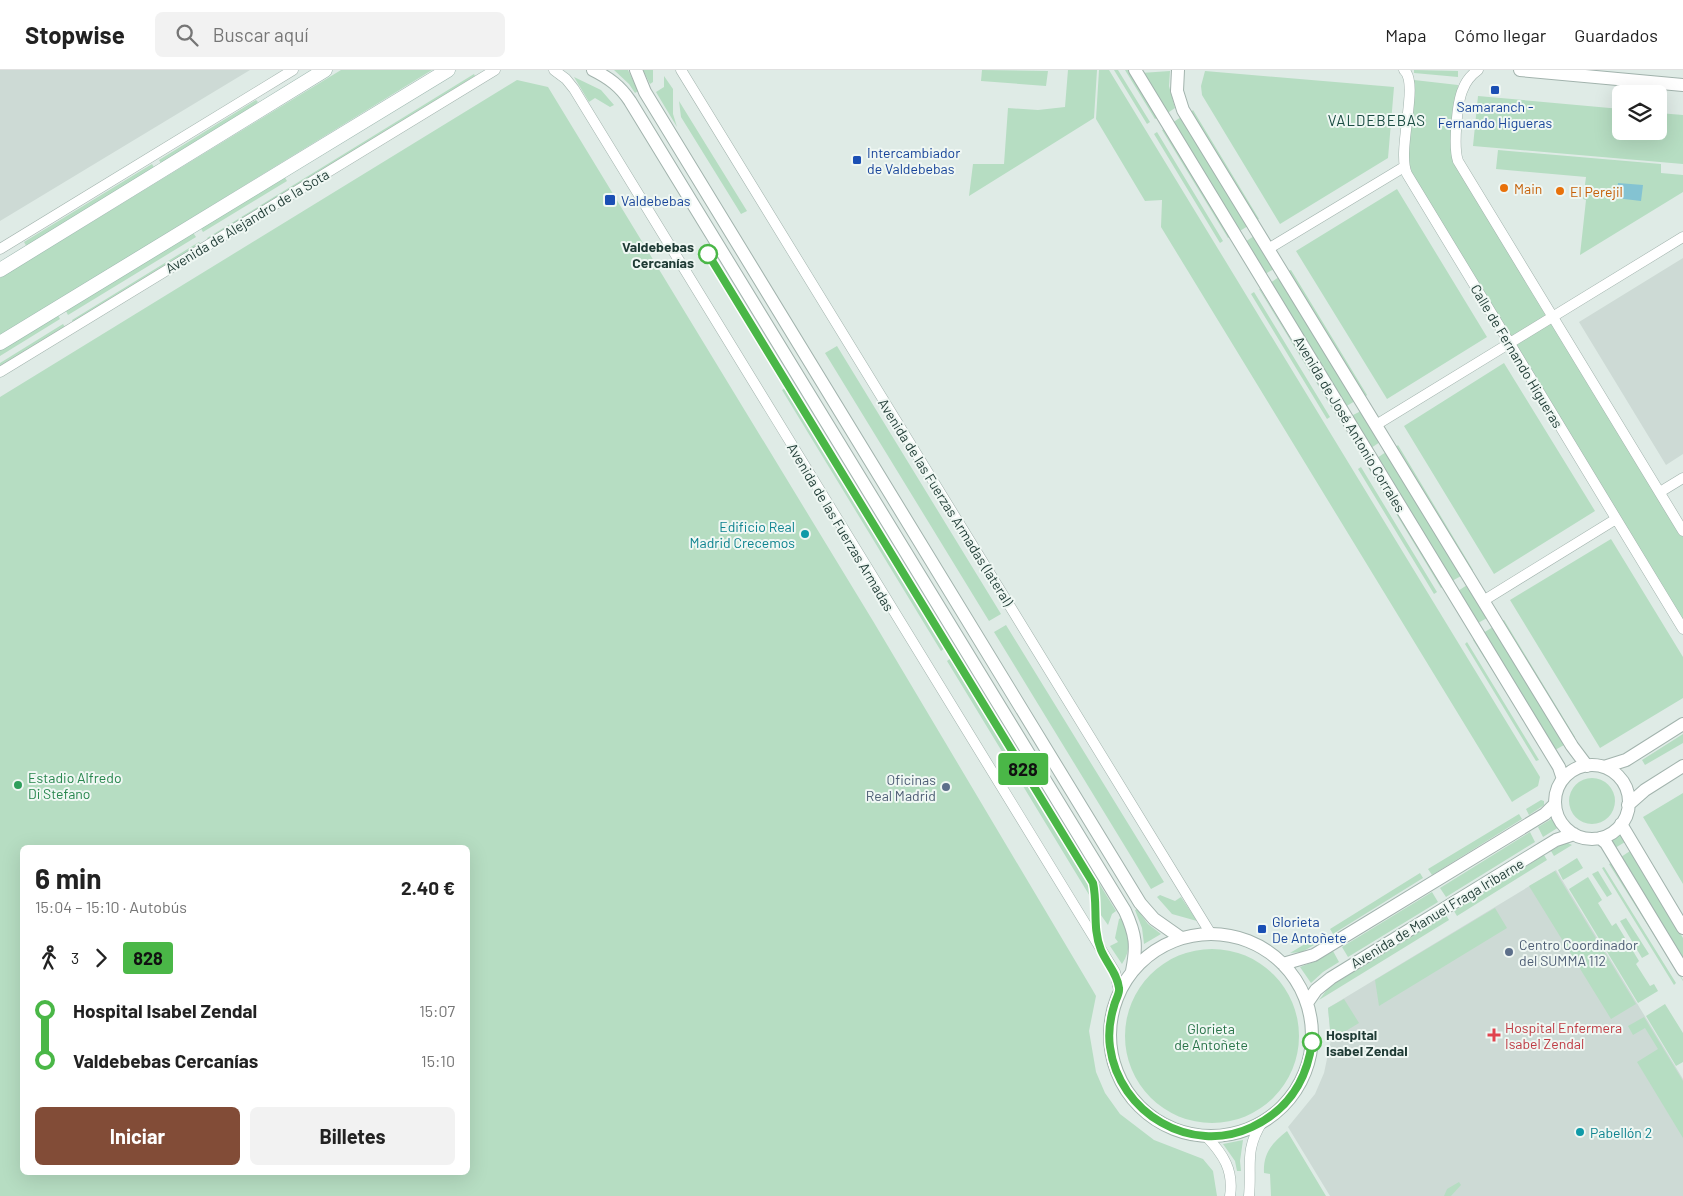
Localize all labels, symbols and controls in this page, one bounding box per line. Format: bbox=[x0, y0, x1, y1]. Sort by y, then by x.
search box bbox=[155, 12, 505, 57]
text: Stopwise bbox=[25, 20, 125, 49]
icon: search bbox=[173, 21, 201, 49]
text: Buscar aquí bbox=[213, 23, 308, 46]
text: Mapa bbox=[1385, 24, 1426, 46]
text: Cómo llegar bbox=[1454, 24, 1546, 46]
text: Guardados bbox=[1574, 24, 1658, 46]
marker: Samaranch - Fernando Higueras bbox=[1489, 84, 1501, 96]
map controls bbox=[1612, 85, 1667, 140]
button: layers bbox=[1612, 85, 1667, 140]
place label: Samaranch - Fernando Higueras bbox=[1438, 98, 1552, 131]
district label: VALDEBEBAS bbox=[1328, 111, 1426, 129]
place label: Intercambiador de Valdebebas bbox=[867, 144, 960, 177]
marker: Intercambiador de Valdebebas bbox=[851, 154, 863, 166]
street label: Avenida de Alejandro de la Sota bbox=[162, 165, 332, 277]
place label: Main bbox=[1514, 180, 1542, 197]
marker: Main bbox=[1498, 182, 1510, 194]
place label: El Perejil bbox=[1570, 183, 1623, 200]
marker: El Perejil bbox=[1554, 185, 1566, 197]
place label: Valdebebas bbox=[621, 192, 691, 209]
marker: Valdebebas bbox=[603, 193, 617, 207]
place label: Valdebebas Cercanías bbox=[622, 238, 694, 271]
marker: Valdebebas Cercanías bbox=[698, 244, 718, 264]
street label: Calle de Fernando Higueras bbox=[1467, 281, 1567, 431]
street label: Avenida de José Antonio Corrales bbox=[1291, 333, 1409, 515]
street label: Avenida de las Fuerzas Armadas (lateral) bbox=[875, 395, 1017, 609]
street label: Avenida de las Fuerzas Armadas bbox=[784, 440, 898, 614]
place label: Edificio Real Madrid Crecemos bbox=[690, 518, 795, 551]
marker: Edificio Real Madrid Crecemos bbox=[799, 528, 811, 540]
line badge: 828 bbox=[994, 753, 1052, 785]
text: 828 bbox=[1008, 758, 1038, 780]
place label: Estadio Alfredo Di Stefano bbox=[28, 769, 122, 802]
place label: Oficinas Real Madrid bbox=[866, 771, 936, 804]
marker: Estadio Alfredo Di Stefano bbox=[12, 779, 24, 791]
marker: Oficinas Real Madrid bbox=[940, 781, 952, 793]
street label: Avenida de Manuel Fraga Iribarne bbox=[1347, 855, 1527, 971]
text: 6 min bbox=[35, 861, 101, 895]
text: 2.40 € bbox=[401, 876, 455, 899]
text: 15:04 – 15:10 · Autobús bbox=[35, 897, 187, 916]
place label: Glorieta De Antoñete bbox=[1272, 913, 1347, 946]
marker: Glorieta De Antoñete bbox=[1256, 923, 1268, 935]
place label: Centro Coordinador del SUMMA 112 bbox=[1519, 936, 1638, 969]
icon: walk bbox=[35, 944, 63, 972]
icon: forward bbox=[87, 944, 115, 972]
marker: Centro Coordinador del SUMMA 112 bbox=[1503, 946, 1515, 958]
text: 828 bbox=[133, 947, 163, 969]
text: 3 bbox=[71, 948, 79, 967]
text: Hospital Isabel Zendal bbox=[73, 999, 257, 1022]
text: 15:07 bbox=[419, 1001, 455, 1020]
place label: Hospital Enfermera Isabel Zendal bbox=[1505, 1019, 1622, 1052]
park label: Glorieta de Antoñete bbox=[1174, 1020, 1248, 1053]
place label: Hospital Isabel Zendal bbox=[1326, 1026, 1408, 1059]
marker: Hospital Enfermera Isabel Zendal bbox=[1487, 1028, 1501, 1042]
marker: Hospital Isabel Zendal bbox=[1302, 1032, 1322, 1052]
text: Valdebebas Cercanías bbox=[73, 1049, 258, 1072]
text: 15:10 bbox=[421, 1051, 455, 1070]
button: Iniciar bbox=[35, 1107, 240, 1165]
button: Billetes bbox=[250, 1107, 455, 1165]
place label: Pabellón 2 bbox=[1590, 1124, 1652, 1141]
marker: Pabellón 2 bbox=[1574, 1126, 1586, 1138]

